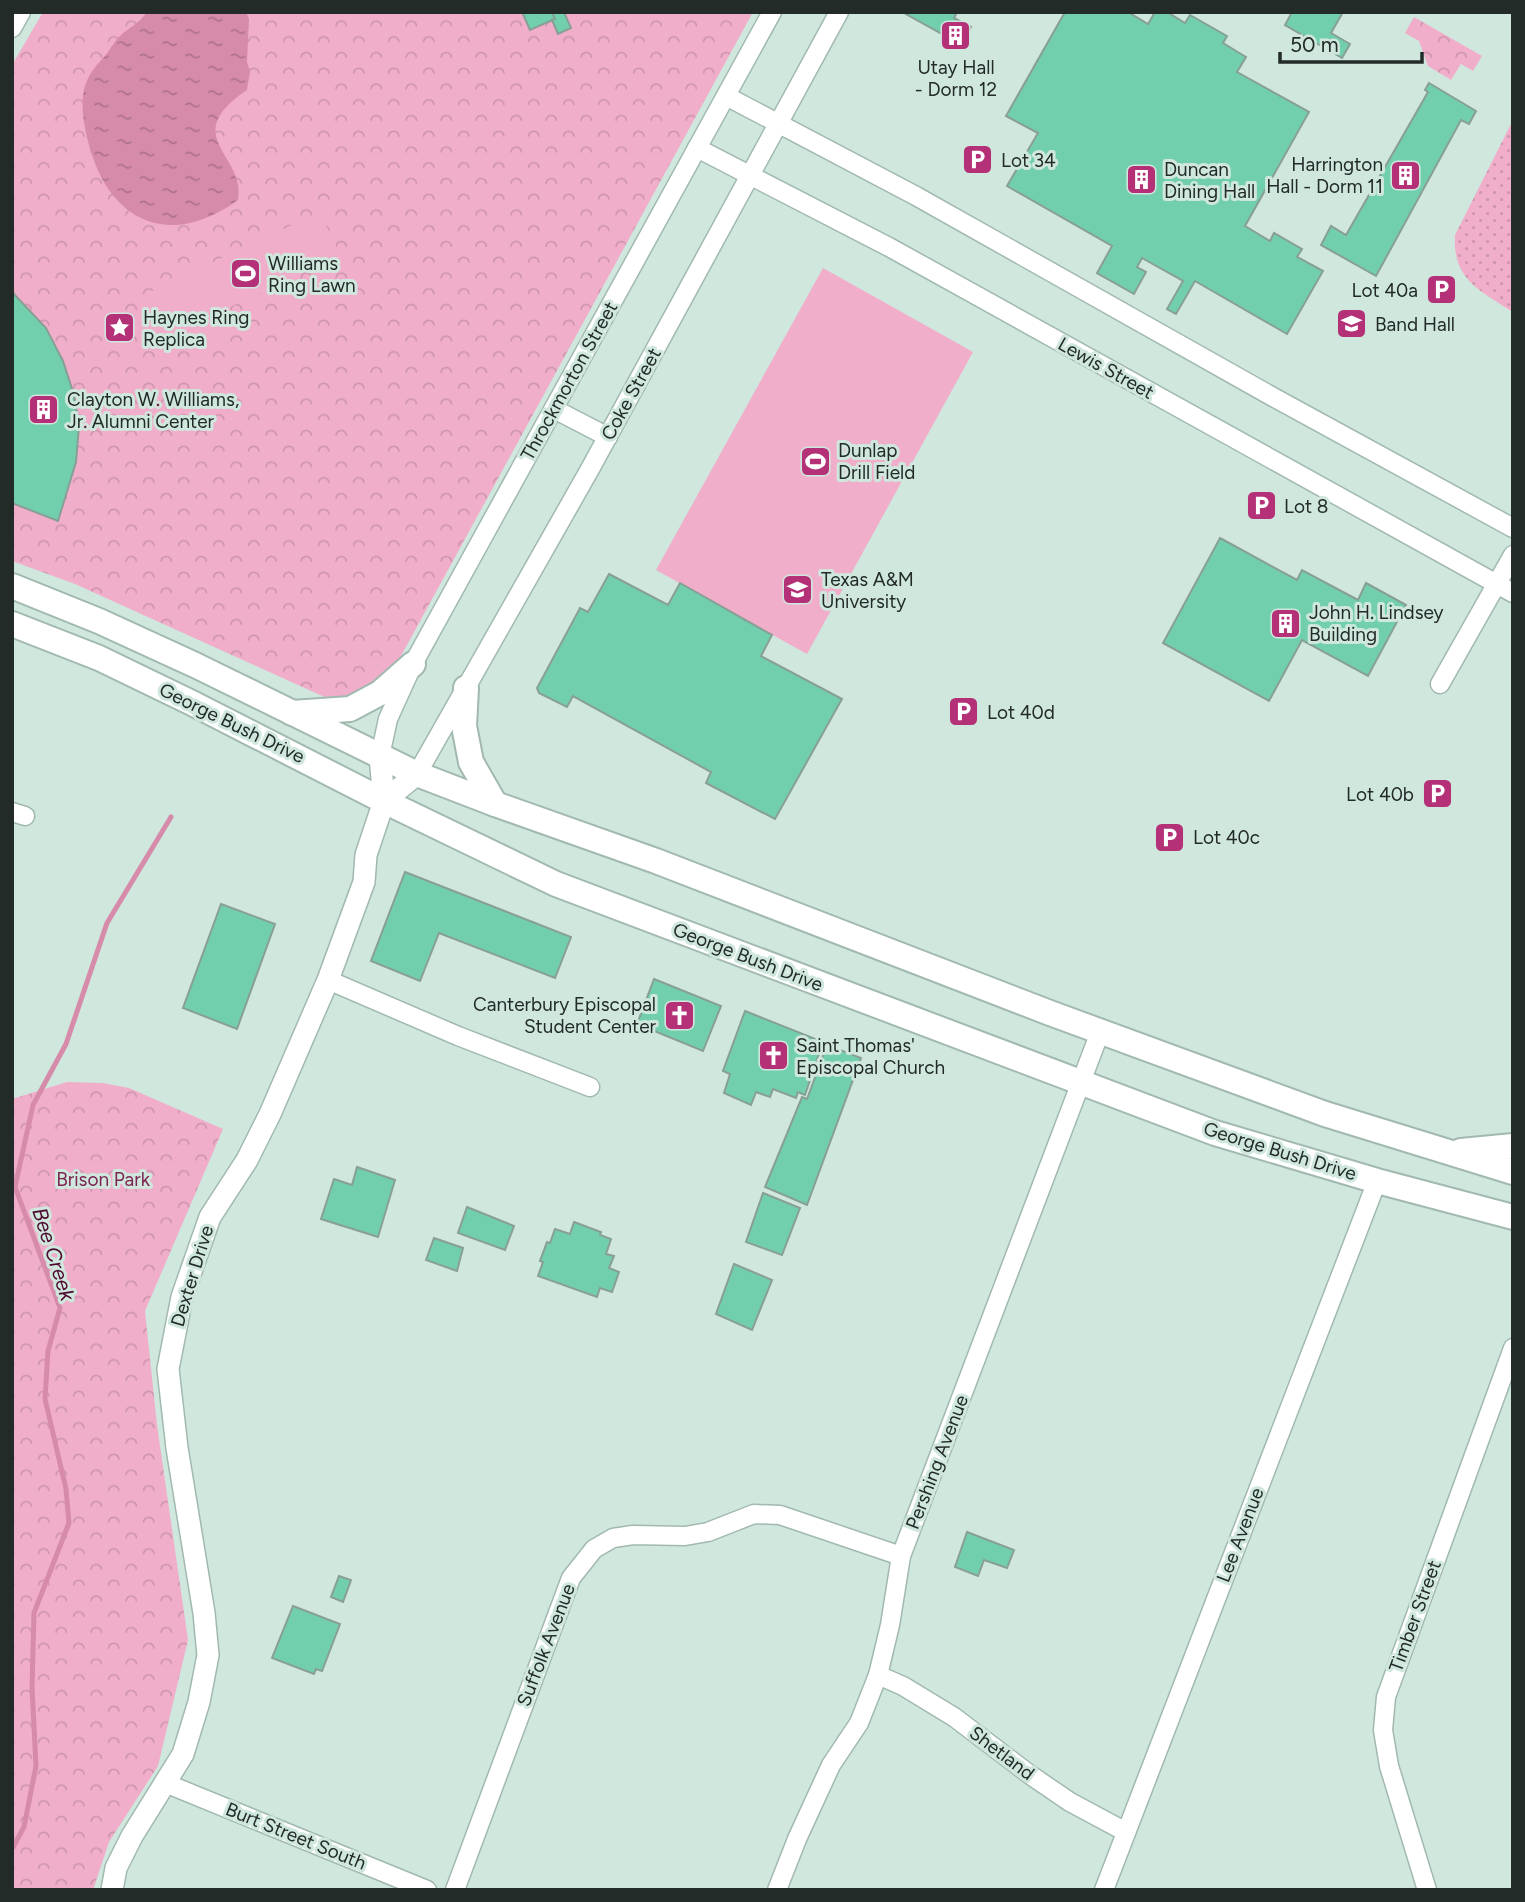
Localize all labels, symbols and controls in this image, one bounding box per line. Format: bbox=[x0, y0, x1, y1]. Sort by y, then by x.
building icon: Utay Hall - Dorm 12 bbox=[939, 19, 973, 53]
scale bar bbox=[1280, 21, 1422, 65]
text: 50 m bbox=[1290, 32, 1339, 57]
place label: Utay Hall - Dorm 12 bbox=[915, 56, 997, 101]
parking icon: Lot 34 bbox=[961, 143, 995, 177]
place label: Lot 34 bbox=[1001, 149, 1056, 172]
place label: Harrington Hall - Dorm 11 bbox=[1266, 153, 1383, 198]
place label: Duncan Dining Hall bbox=[1164, 158, 1255, 203]
building icon: Harrington Hall - Dorm 11 bbox=[1389, 158, 1423, 192]
building icon: Duncan Dining Hall bbox=[1124, 163, 1158, 197]
place label: Williams Ring Lawn bbox=[268, 252, 356, 297]
sports icon: Williams Ring Lawn bbox=[228, 257, 262, 291]
parking icon: Lot 40a bbox=[1424, 273, 1458, 307]
place label: Lot 40a bbox=[1352, 279, 1418, 302]
street label: Throckmorton Street bbox=[516, 297, 622, 465]
place label: Haynes Ring Replica bbox=[143, 306, 249, 351]
school or university icon: Band Hall bbox=[1335, 307, 1369, 341]
place icon: Haynes Ring Replica bbox=[103, 311, 137, 345]
place label: Band Hall bbox=[1375, 313, 1455, 336]
street label: Lewis Street bbox=[1054, 332, 1158, 404]
street label: Coke Street bbox=[596, 344, 666, 444]
place label: Clayton W. Williams, Jr. Alumni Center bbox=[67, 388, 239, 433]
building icon: Clayton W. Williams, Jr. Alumni Center bbox=[27, 393, 61, 427]
place label: Dunlap Drill Field bbox=[838, 439, 915, 484]
sports icon: Dunlap Drill Field bbox=[798, 444, 832, 478]
parking icon: Lot 8 bbox=[1244, 489, 1278, 523]
place label: Lot 8 bbox=[1284, 495, 1328, 518]
place label: Texas A&M University bbox=[821, 568, 914, 613]
school or university icon: Texas A&M University bbox=[781, 573, 815, 607]
place label: John H. Lindsey Building bbox=[1309, 601, 1444, 646]
building icon: John H. Lindsey Building bbox=[1269, 606, 1303, 640]
street label: George Bush Drive bbox=[156, 678, 308, 768]
parking icon: Lot 40d bbox=[947, 695, 981, 729]
place label: Lot 40d bbox=[987, 701, 1055, 724]
parking icon: Lot 40b bbox=[1420, 777, 1454, 811]
place label: Lot 40b bbox=[1346, 783, 1414, 806]
parking icon: Lot 40c bbox=[1153, 820, 1187, 854]
place label: Lot 40c bbox=[1193, 826, 1260, 849]
street label: George Bush Drive bbox=[670, 918, 826, 996]
place label: Canterbury Episcopal Student Center bbox=[473, 993, 657, 1038]
church icon: Canterbury Episcopal Student Center bbox=[662, 998, 696, 1032]
place label: Saint Thomas' Episcopal Church bbox=[796, 1034, 945, 1079]
church icon: Saint Thomas' Episcopal Church bbox=[756, 1039, 790, 1073]
street label: George Bush Drive bbox=[1201, 1117, 1359, 1185]
park label: Brison Park bbox=[56, 1168, 151, 1191]
water label: Bee Creek bbox=[27, 1204, 81, 1305]
street label: Dexter Drive bbox=[166, 1222, 218, 1330]
street label: Pershing Avenue bbox=[901, 1392, 973, 1532]
street label: Lee Avenue bbox=[1211, 1484, 1269, 1586]
street label: Timber Street bbox=[1384, 1557, 1446, 1675]
street label: Suffolk Avenue bbox=[512, 1580, 580, 1710]
street label: Shetland bbox=[965, 1721, 1039, 1785]
street label: Burt Street South bbox=[222, 1797, 370, 1875]

